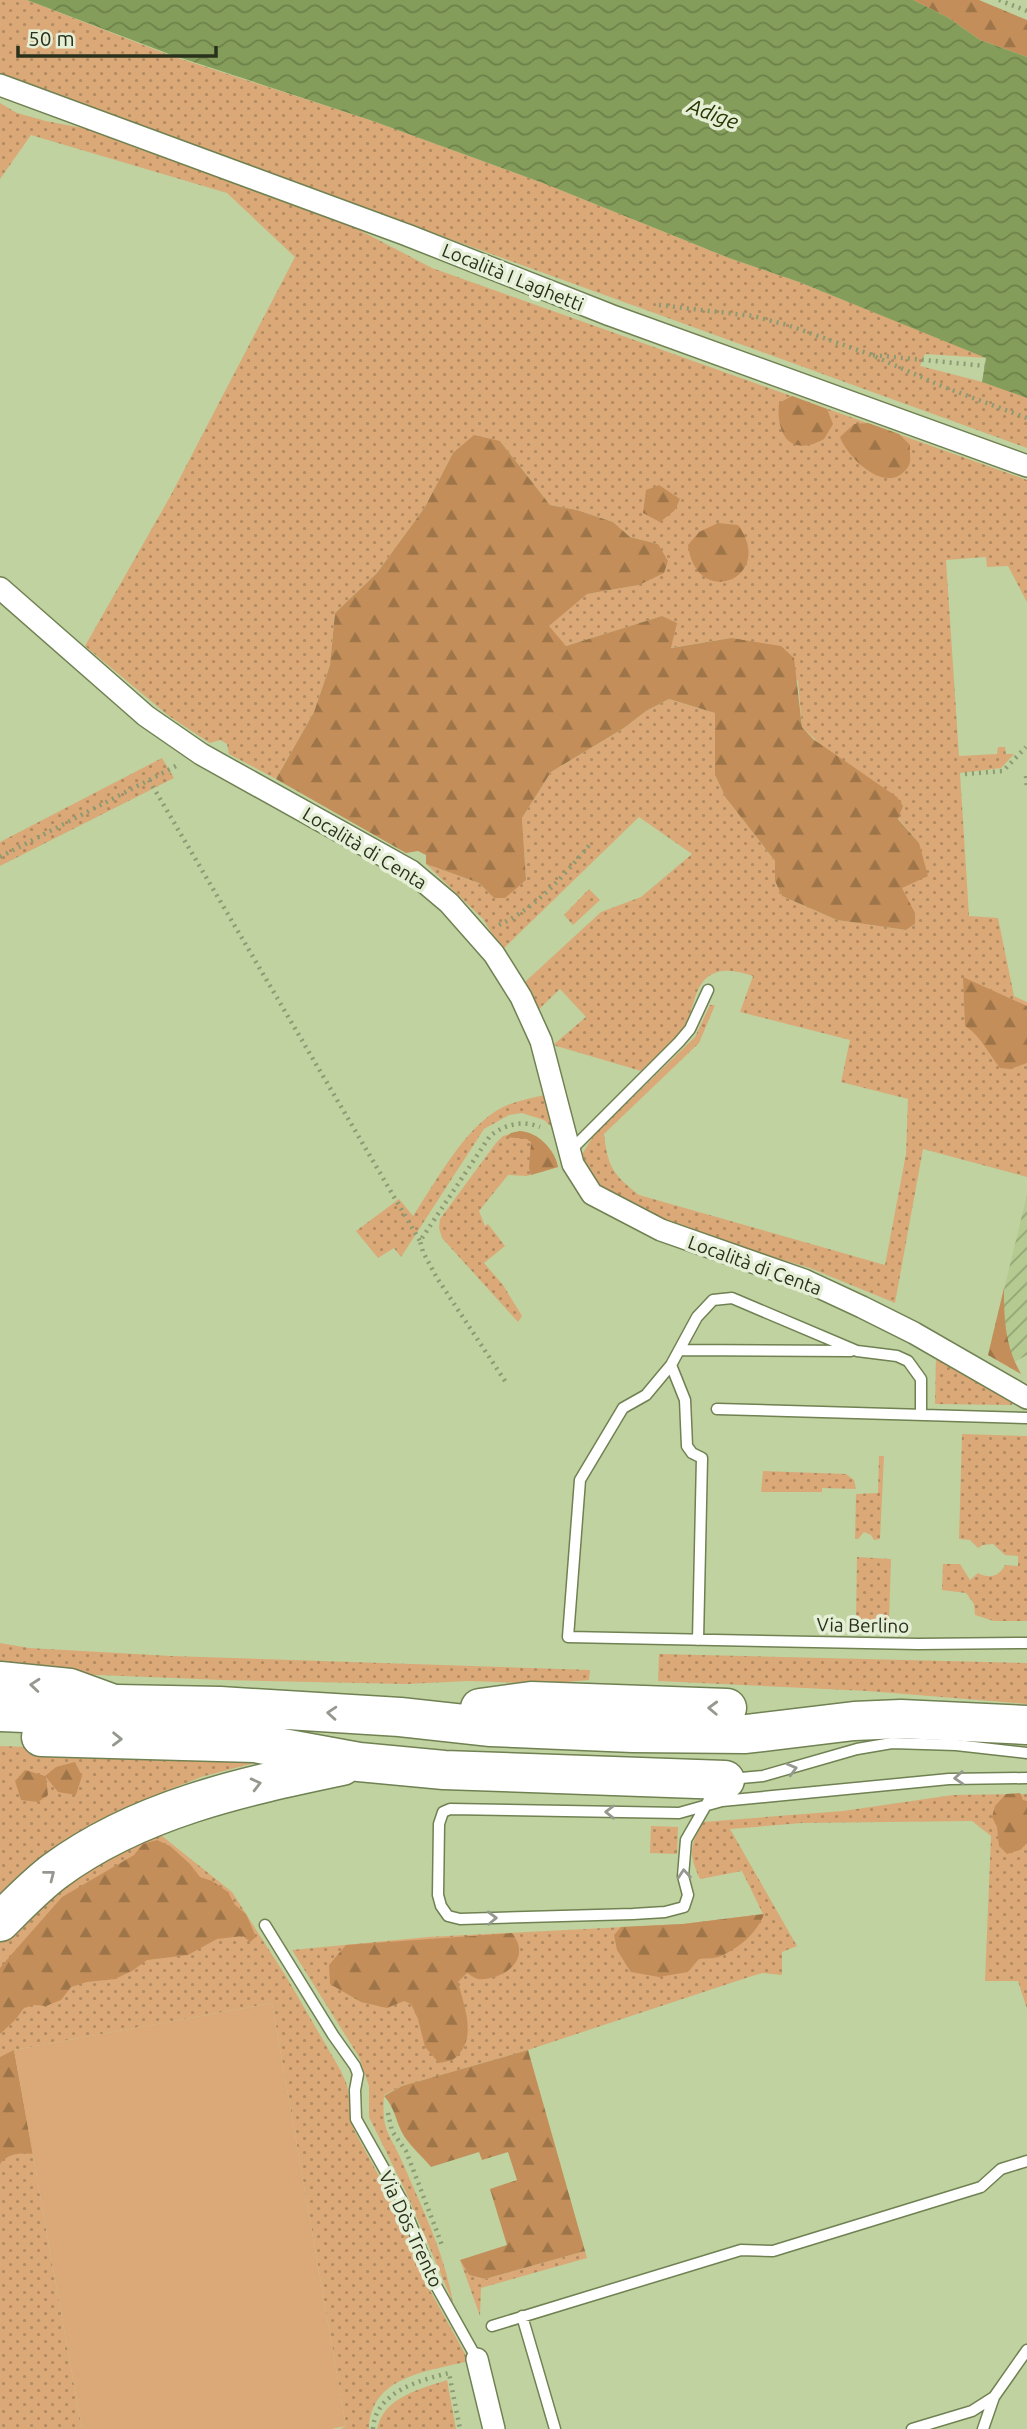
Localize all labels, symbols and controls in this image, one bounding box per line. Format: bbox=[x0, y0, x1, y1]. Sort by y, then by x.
scale bar bbox=[18, 14, 215, 58]
text: 50 m bbox=[28, 26, 75, 50]
water label: Adige bbox=[684, 92, 742, 133]
street label: Località I Laghetti bbox=[439, 239, 587, 315]
street label: Località di Centa bbox=[299, 802, 431, 894]
street label: Località di Centa bbox=[685, 1231, 825, 1299]
street label: Via Berlino bbox=[816, 1613, 910, 1637]
one-way arrow bbox=[29, 1678, 40, 1693]
one-way arrow bbox=[707, 1700, 718, 1715]
one-way arrow bbox=[326, 1706, 337, 1721]
one-way arrow bbox=[112, 1731, 123, 1747]
one-way arrow bbox=[785, 1762, 797, 1777]
one-way arrow bbox=[953, 1770, 964, 1785]
one-way arrow bbox=[250, 1778, 262, 1792]
one-way arrow bbox=[605, 1804, 615, 1820]
one-way arrow bbox=[677, 1868, 692, 1879]
one-way arrow bbox=[42, 1871, 54, 1884]
one-way arrow bbox=[487, 1911, 498, 1926]
street label: Via Dòs Trento bbox=[375, 2167, 447, 2291]

